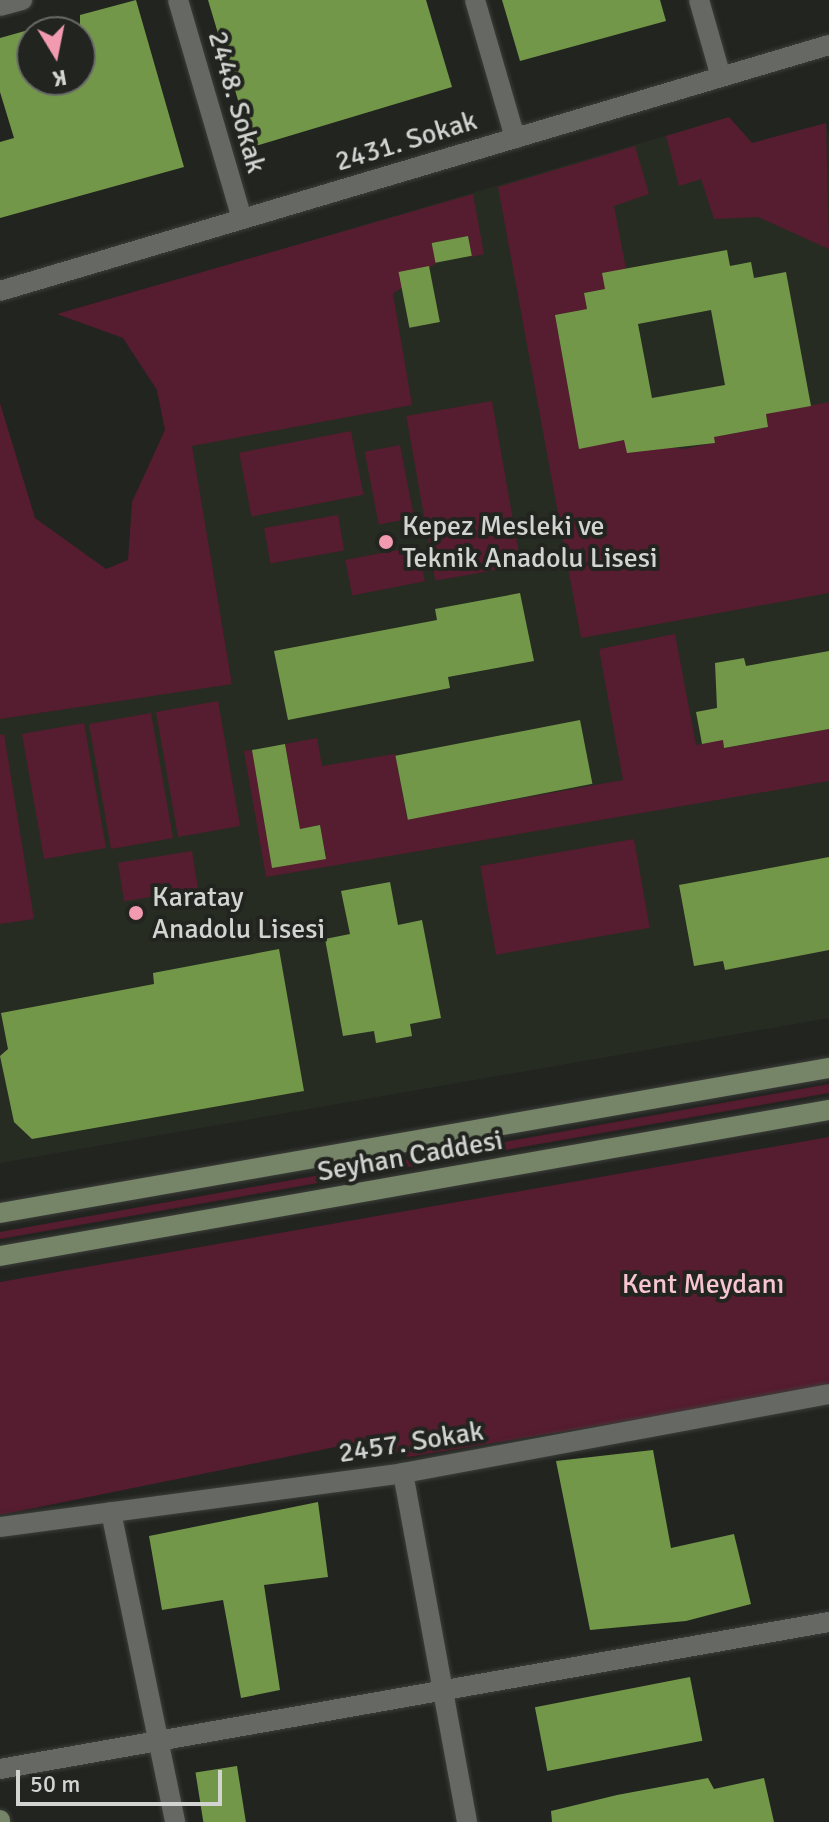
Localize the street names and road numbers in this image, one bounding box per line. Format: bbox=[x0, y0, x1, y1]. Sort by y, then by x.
street label: 2448. Sokak bbox=[201, 27, 273, 177]
street label: 2431. Sokak bbox=[331, 104, 481, 178]
street label: Seyhan Caddesi bbox=[315, 1123, 505, 1189]
street label: 2457. Sokak bbox=[336, 1414, 486, 1470]

